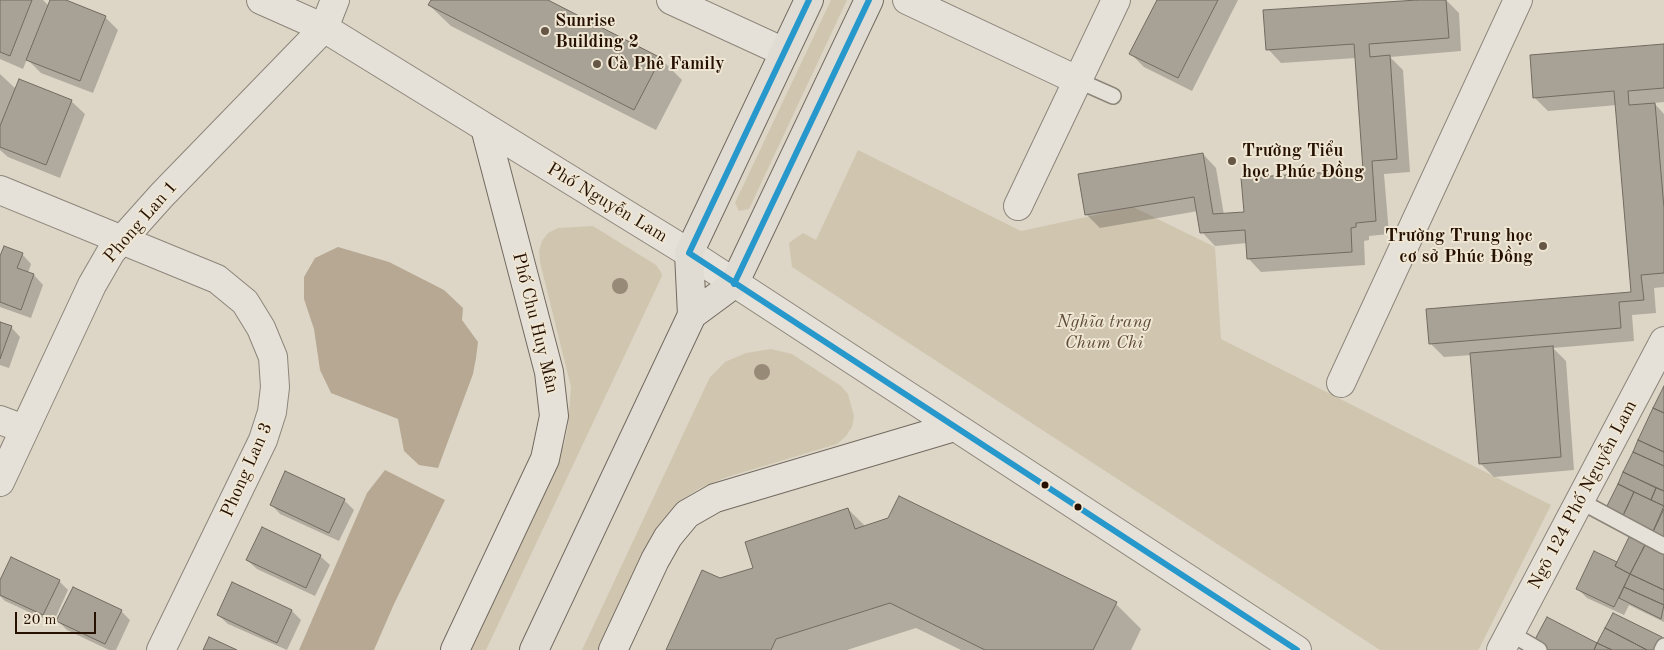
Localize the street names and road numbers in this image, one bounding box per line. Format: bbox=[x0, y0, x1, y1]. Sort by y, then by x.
street label: Phố Nguyễn Lam bbox=[543, 159, 671, 247]
street label: Phong Lan 1 bbox=[100, 177, 182, 267]
street label: Phố Chu Huy Mân bbox=[507, 250, 563, 396]
street label: Ngõ 124 Phố Nguyễn Lam bbox=[1524, 397, 1642, 593]
street label: Phong Lan 3 bbox=[216, 419, 278, 521]

